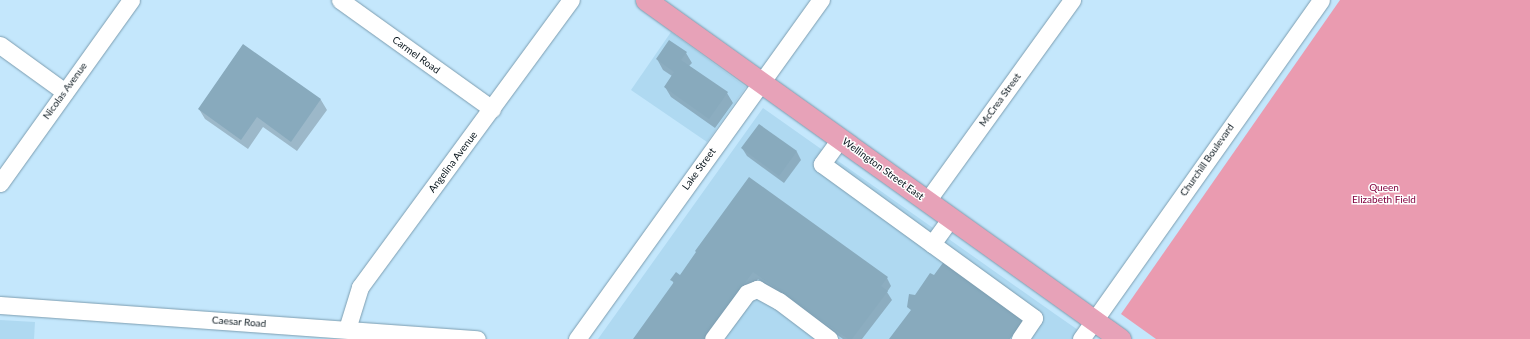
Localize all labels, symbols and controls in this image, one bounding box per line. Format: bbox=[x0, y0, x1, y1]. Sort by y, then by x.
street label: Carmel Road bbox=[390, 34, 442, 76]
street label: Nicolas Avenue bbox=[40, 60, 90, 122]
street label: McCrea Street bbox=[977, 71, 1023, 129]
street label: Churchill Boulevard bbox=[1178, 122, 1236, 198]
street label: Angelina Avenue bbox=[426, 129, 480, 195]
street label: Wellington Street East bbox=[840, 135, 926, 203]
street label: Lake Street bbox=[680, 146, 718, 192]
park label: Queen Elizabeth Field bbox=[1352, 181, 1416, 204]
street label: Caesar Road bbox=[211, 314, 267, 330]

